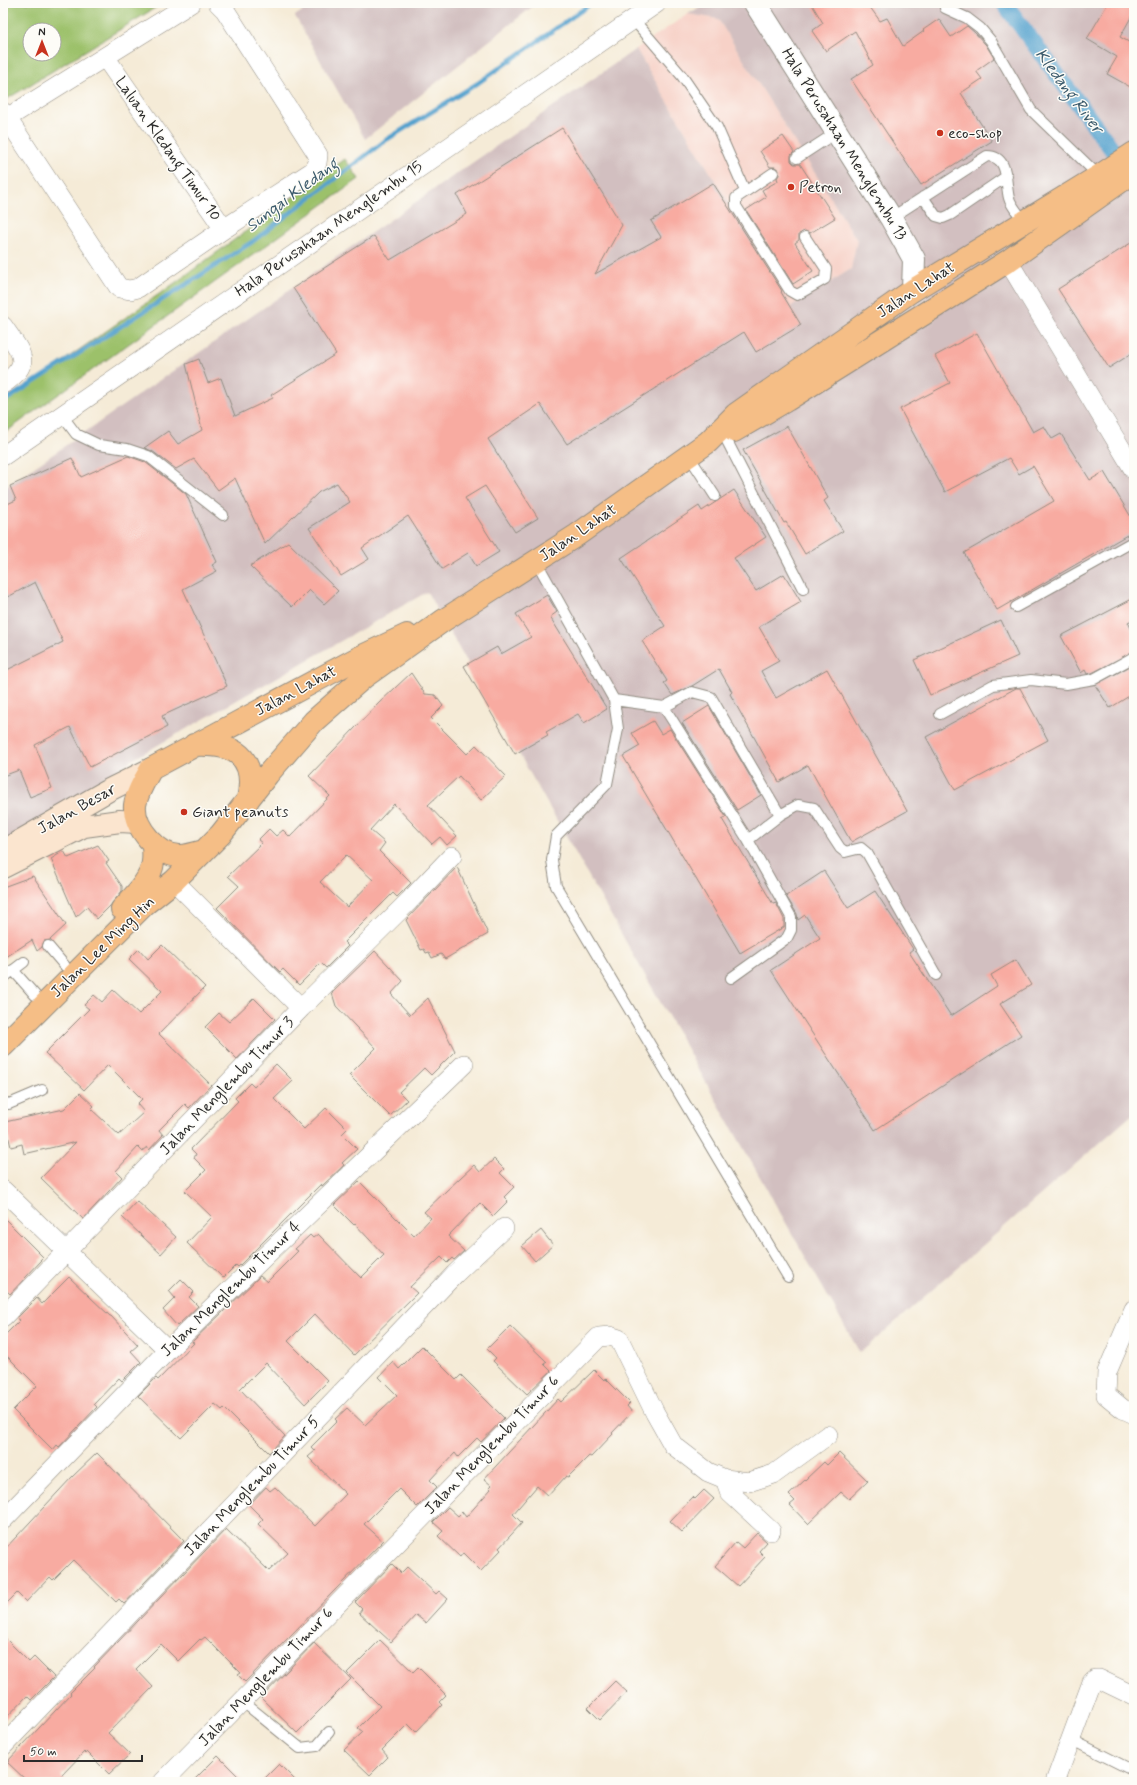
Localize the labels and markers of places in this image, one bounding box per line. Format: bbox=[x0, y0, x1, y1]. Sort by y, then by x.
place label: eco-shop bbox=[948, 123, 1002, 144]
marker: eco-shop bbox=[935, 128, 945, 138]
place label: Petron bbox=[799, 177, 842, 198]
marker: Petron bbox=[786, 182, 796, 192]
place label: Giant peanuts bbox=[192, 802, 289, 823]
marker: Giant peanuts bbox=[179, 807, 189, 817]

